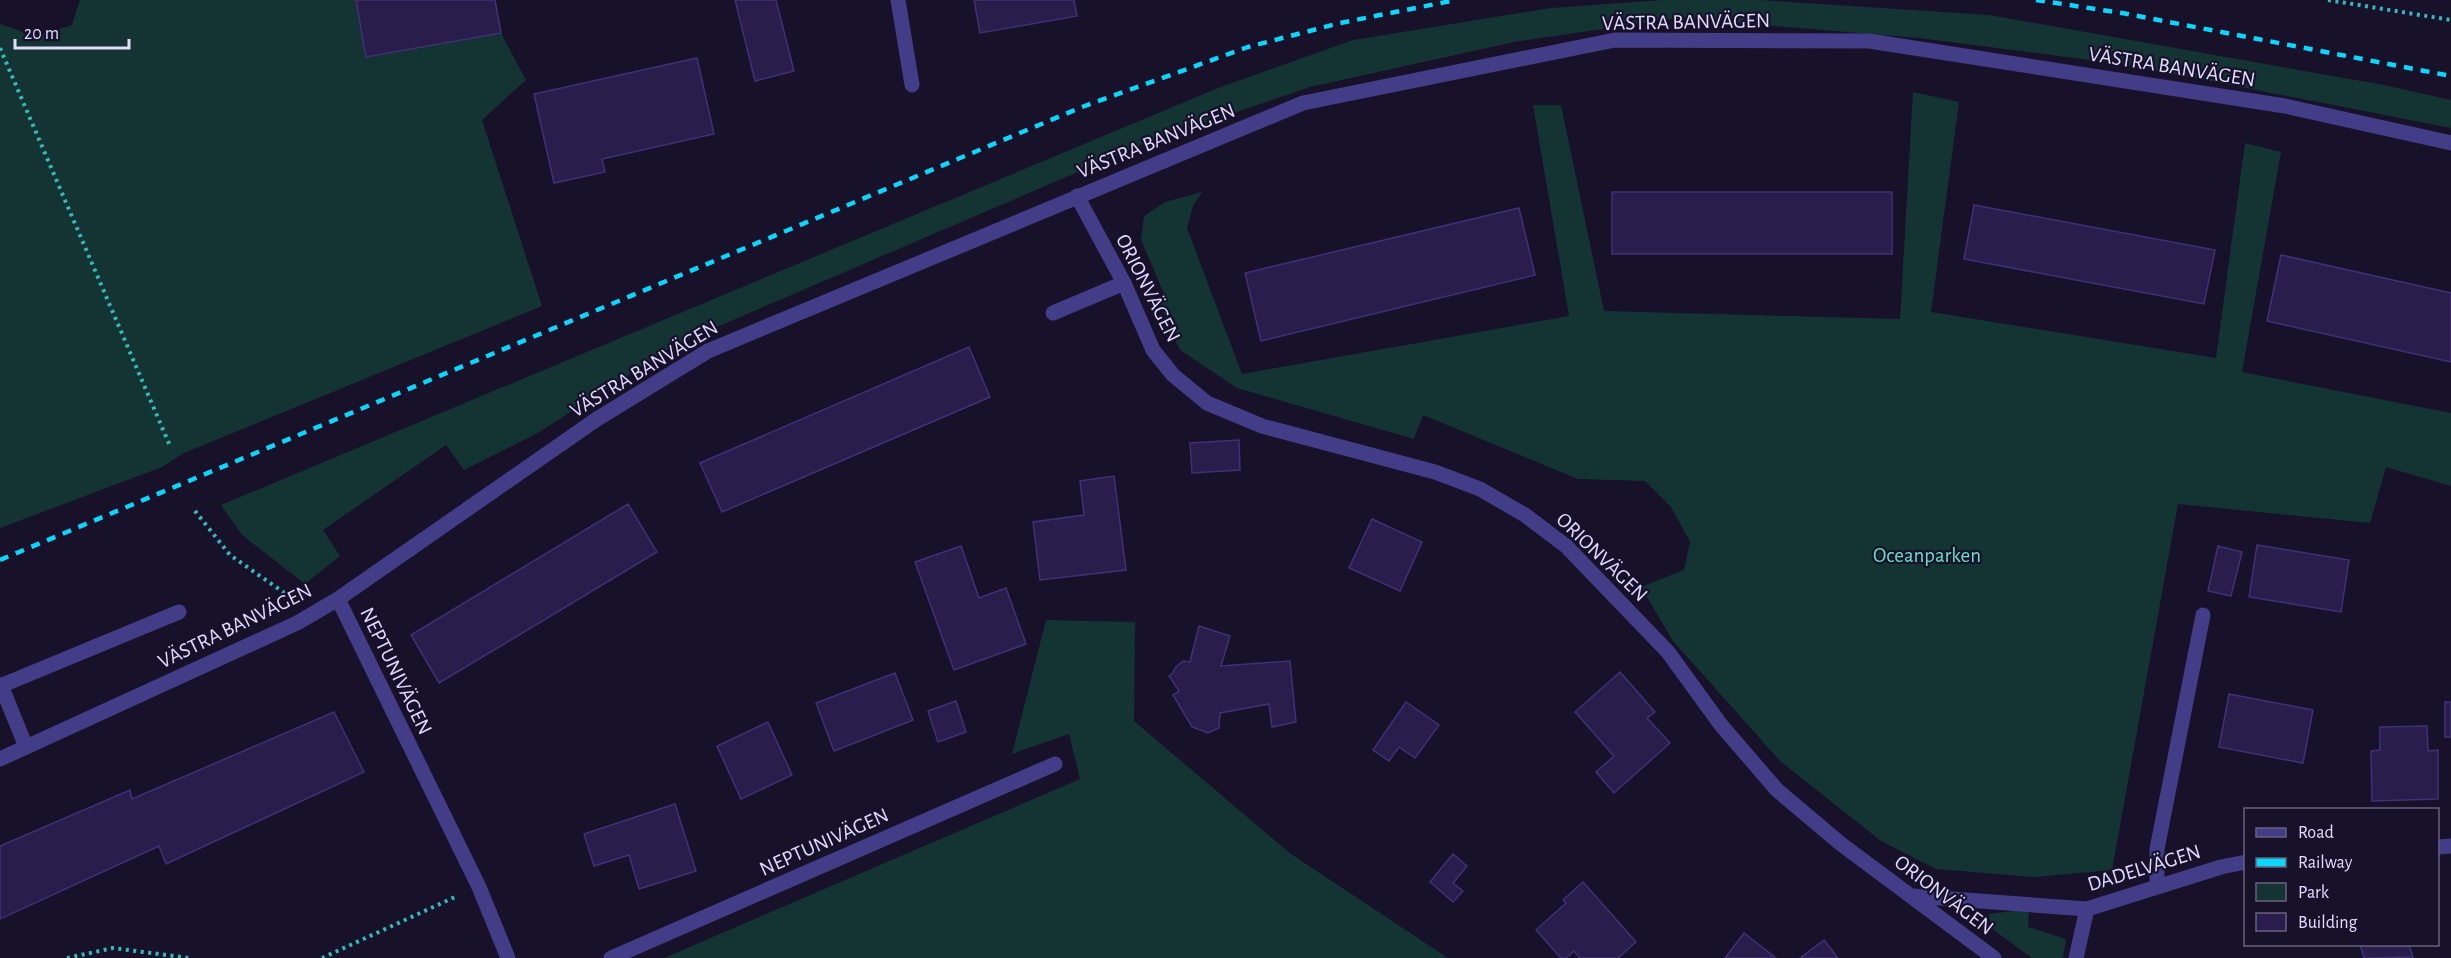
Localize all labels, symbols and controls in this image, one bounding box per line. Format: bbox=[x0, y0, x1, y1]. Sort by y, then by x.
street label: VÄSTRA BANVÄGEN bbox=[1602, 9, 1770, 34]
scale bar bbox=[15, 12, 129, 50]
text: 20 m bbox=[24, 25, 59, 43]
street label: VÄSTRA BANVÄGEN bbox=[2087, 42, 2257, 91]
street label: VÄSTRA BANVÄGEN bbox=[1074, 99, 1238, 182]
street label: ORIONVÄGEN bbox=[1112, 230, 1185, 345]
street label: VÄSTRA BANVÄGEN bbox=[566, 316, 722, 421]
street label: ORIONVÄGEN bbox=[1552, 508, 1652, 605]
park label: Oceanparken bbox=[1873, 545, 1981, 566]
street label: VÄSTRA BANVÄGEN bbox=[154, 579, 315, 672]
street label: NEPTUNIVÄGEN bbox=[356, 604, 437, 738]
street label: NEPTUNIVÄGEN bbox=[756, 803, 892, 880]
legend bbox=[2244, 808, 2439, 946]
text: Road bbox=[2298, 824, 2334, 842]
street label: DADELVÄGEN bbox=[2085, 840, 2203, 895]
street label: ORIONVÄGEN bbox=[1891, 850, 1998, 939]
text: Railway bbox=[2298, 854, 2353, 872]
text: Park bbox=[2298, 884, 2330, 902]
text: Building bbox=[2298, 914, 2358, 932]

